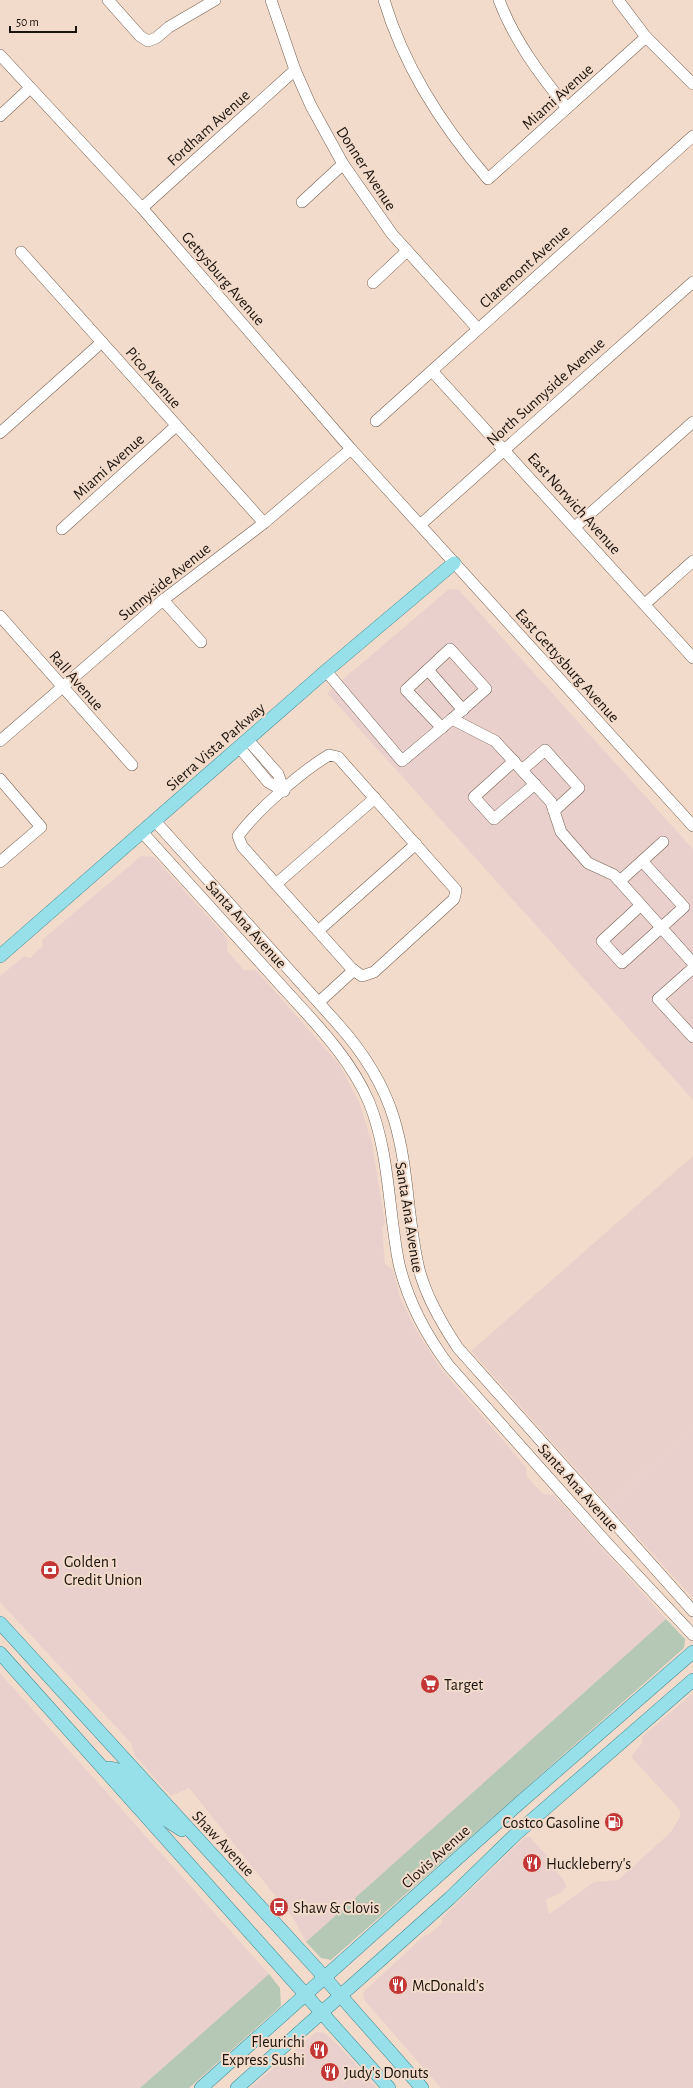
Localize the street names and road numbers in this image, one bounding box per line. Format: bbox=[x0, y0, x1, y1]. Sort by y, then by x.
street label: Miami Avenue bbox=[519, 61, 596, 133]
street label: Fordham Avenue bbox=[164, 87, 253, 169]
street label: Donner Avenue bbox=[333, 124, 399, 213]
street label: Claremont Avenue bbox=[477, 222, 573, 311]
street label: Gettysburg Avenue bbox=[178, 229, 268, 329]
street label: North Sunnyside Avenue bbox=[484, 335, 608, 450]
street label: Pico Avenue bbox=[122, 344, 184, 411]
street label: Miami Avenue bbox=[70, 431, 147, 503]
street label: East Norwich Avenue bbox=[525, 450, 624, 558]
street label: Sunnyside Avenue bbox=[116, 540, 214, 624]
street label: East Gettysburg Avenue bbox=[512, 606, 622, 726]
street label: Rall Avenue bbox=[46, 648, 106, 714]
street label: Sierra Vista Parkway bbox=[163, 700, 269, 795]
street label: Santa Ana Avenue bbox=[203, 878, 290, 972]
street label: Santa Ana Avenue bbox=[392, 1161, 426, 1274]
street label: Santa Ana Avenue bbox=[535, 1441, 622, 1535]
street label: Shaw Avenue bbox=[189, 1808, 257, 1879]
street label: Clovis Avenue bbox=[398, 1822, 473, 1891]

